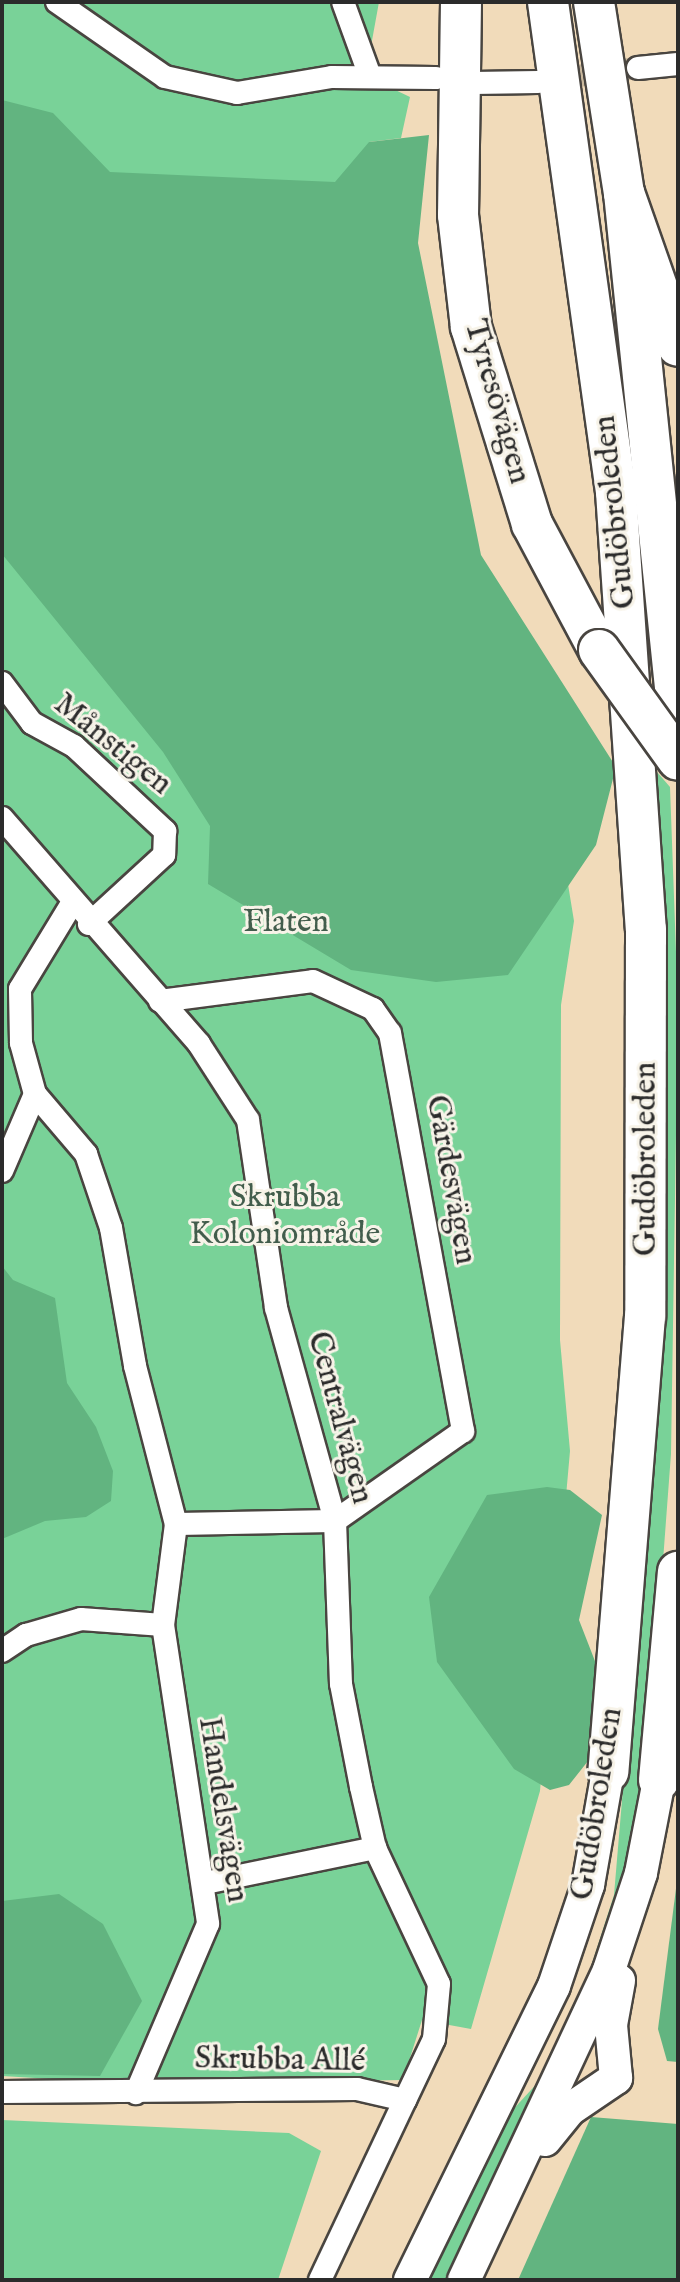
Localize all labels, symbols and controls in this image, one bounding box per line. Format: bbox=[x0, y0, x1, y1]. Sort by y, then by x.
street label: Tyresövägen bbox=[454, 315, 538, 489]
street label: Gudöbroleden bbox=[587, 413, 645, 611]
street label: Månstigen bbox=[45, 686, 179, 804]
park label: Flaten bbox=[243, 904, 329, 942]
street label: Gudöbroleden bbox=[628, 1062, 666, 1256]
street label: Gärdesvägen bbox=[416, 1092, 484, 1268]
park label: Skrubba Koloniområde bbox=[190, 1180, 380, 1255]
street label: Centralvägen bbox=[298, 1328, 380, 1508]
street label: Gudöbroleden bbox=[564, 1705, 632, 1903]
street label: Handelsvägen bbox=[188, 1715, 256, 1905]
street label: Skrubba Allé bbox=[194, 2040, 366, 2082]

